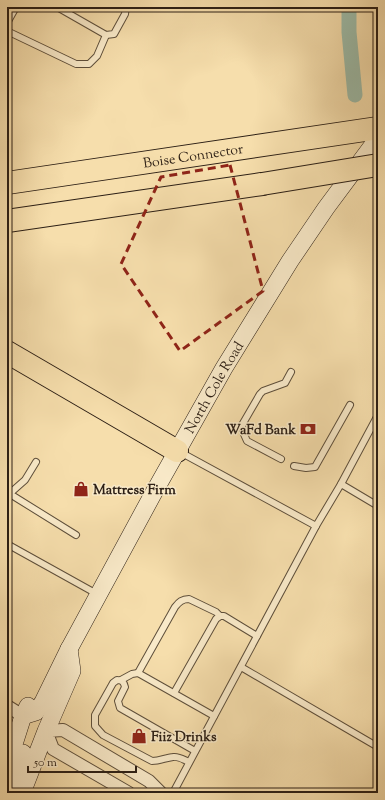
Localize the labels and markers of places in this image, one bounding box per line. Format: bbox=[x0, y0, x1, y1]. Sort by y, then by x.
bank icon: WaFd Bank bbox=[299, 420, 317, 438]
place label: WaFd Bank bbox=[225, 421, 296, 441]
shop icon: Mattress Firm bbox=[72, 480, 90, 498]
place label: Mattress Firm bbox=[93, 481, 176, 501]
shop icon: Fiiz Drinks bbox=[130, 727, 148, 745]
place label: Fiiz Drinks bbox=[151, 728, 217, 748]

